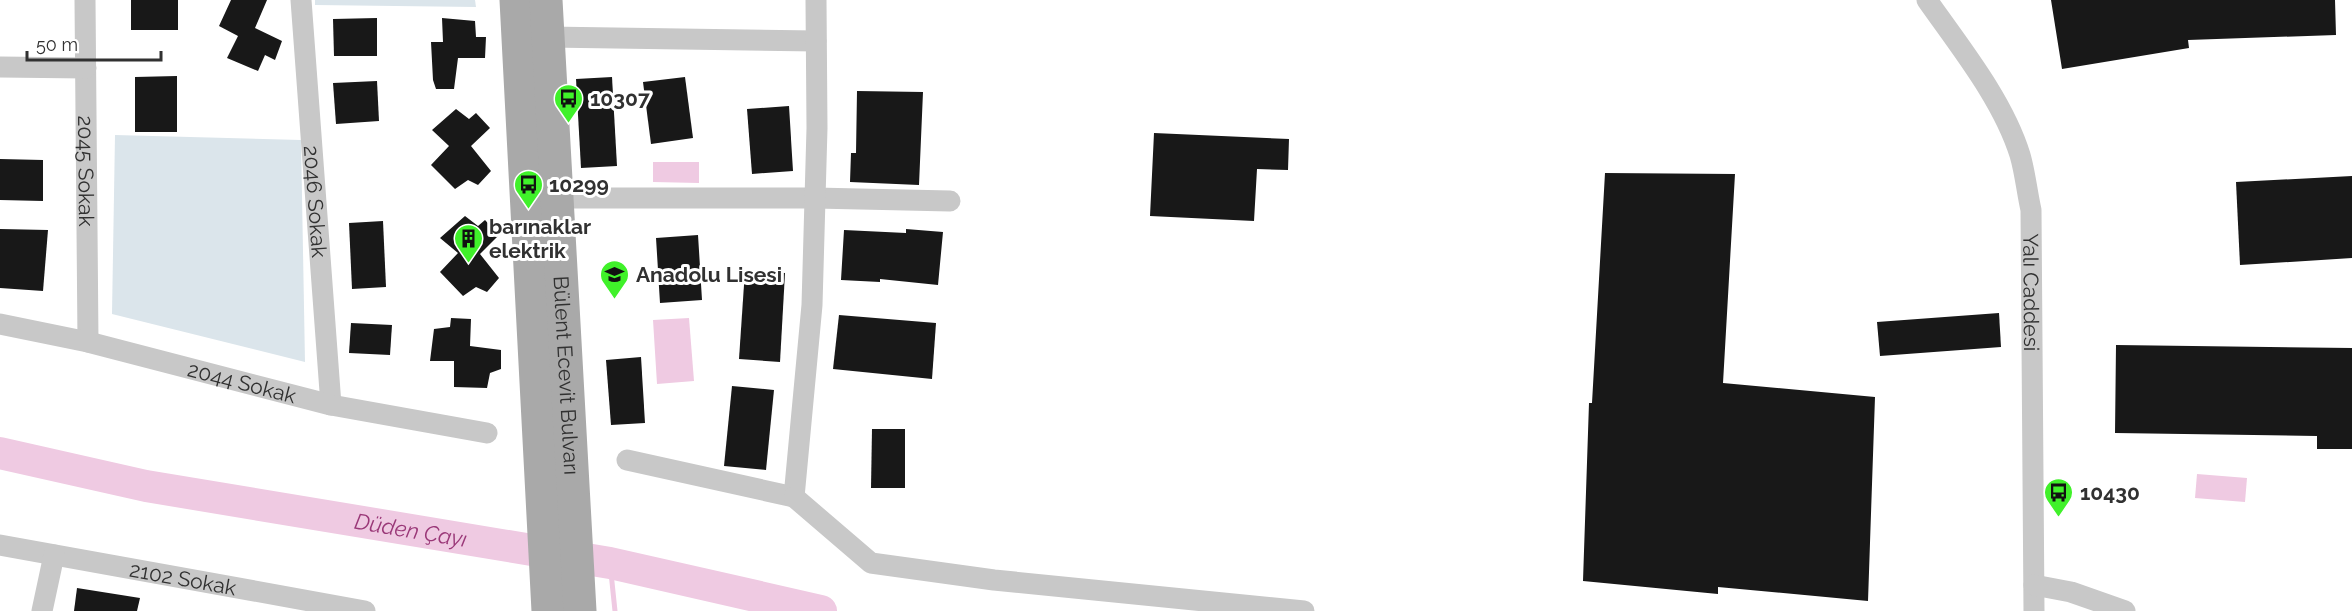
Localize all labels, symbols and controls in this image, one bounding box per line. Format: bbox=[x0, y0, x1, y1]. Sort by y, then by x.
scale bar bbox=[27, 24, 160, 62]
text: 50 m bbox=[36, 34, 78, 55]
bus stop icon: 10307 bbox=[553, 82, 585, 124]
place label: 10307 bbox=[590, 86, 650, 111]
street label: 2045 Sokak bbox=[74, 115, 99, 227]
street label: 2046 Sokak bbox=[299, 145, 333, 258]
bus stop icon: 10299 bbox=[512, 168, 544, 210]
place label: 10299 bbox=[549, 172, 609, 197]
place label: barınaklar elektrik bbox=[489, 214, 591, 263]
building icon: barınaklar elektrik bbox=[452, 222, 484, 264]
street label: Yalı Caddesi bbox=[2019, 233, 2045, 351]
school or university icon: Anadolu Lisesi bbox=[599, 258, 631, 300]
place label: Anadolu Lisesi bbox=[636, 262, 782, 287]
street label: Bülent Ecevit Bulvarı bbox=[549, 275, 585, 476]
street label: 2044 Sokak bbox=[185, 356, 299, 408]
bus stop icon: 10430 bbox=[2043, 476, 2075, 518]
place label: 10430 bbox=[2080, 480, 2140, 505]
water label: Düden Çayı bbox=[353, 508, 469, 552]
street label: 2102 Sokak bbox=[128, 556, 238, 600]

